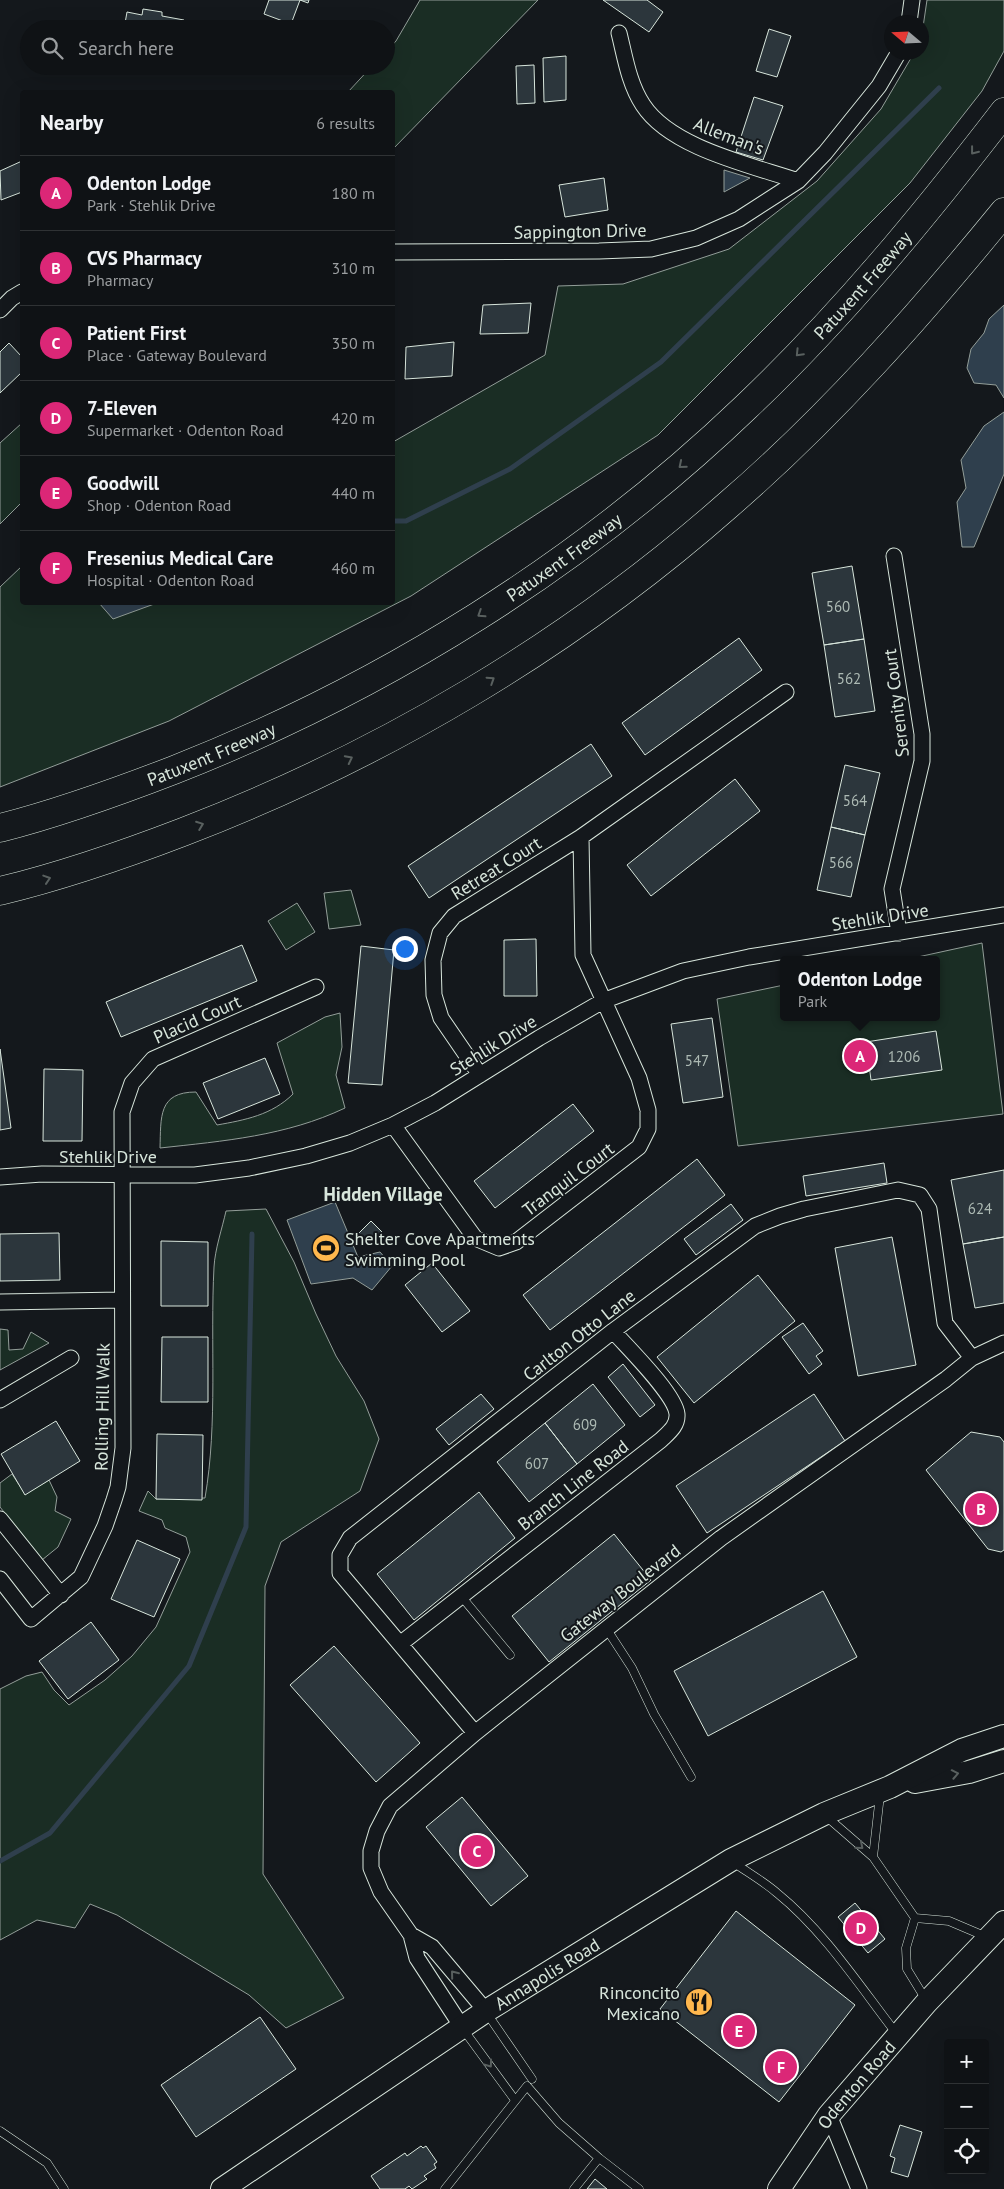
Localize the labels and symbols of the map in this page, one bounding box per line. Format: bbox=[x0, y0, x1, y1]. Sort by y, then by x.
north arrow bbox=[884, 15, 929, 60]
street label: Alleman's bbox=[690, 112, 768, 160]
one-way arrow bbox=[972, 145, 980, 154]
street label: Sappington Drive bbox=[513, 218, 647, 244]
street label: Patuxent Freeway bbox=[808, 225, 917, 344]
one-way arrow bbox=[796, 347, 805, 356]
one-way arrow bbox=[678, 460, 687, 469]
street label: Patuxent Freeway bbox=[502, 507, 627, 606]
house number: 560 bbox=[826, 597, 850, 616]
one-way arrow bbox=[477, 608, 487, 617]
street label: Serenity Court bbox=[878, 647, 914, 759]
house number: 562 bbox=[837, 669, 861, 688]
one-way arrow bbox=[486, 677, 495, 687]
street label: Patuxent Freeway bbox=[144, 716, 279, 791]
one-way arrow bbox=[343, 755, 352, 765]
house number: 564 bbox=[843, 791, 867, 810]
one-way arrow bbox=[196, 821, 204, 831]
street label: Retreat Court bbox=[447, 831, 545, 905]
house number: 566 bbox=[829, 853, 853, 872]
one-way arrow bbox=[42, 874, 51, 884]
street label: Stehlik Drive bbox=[830, 898, 930, 936]
your location bbox=[392, 936, 418, 962]
street label: Placid Court bbox=[150, 989, 244, 1049]
street label: Stehlik Drive bbox=[445, 1009, 541, 1081]
pin: A bbox=[844, 1037, 876, 1075]
house number: 1206 bbox=[888, 1047, 920, 1066]
house number: 547 bbox=[685, 1051, 709, 1070]
street label: Tranquil Court bbox=[518, 1137, 618, 1221]
street label: Stehlik Drive bbox=[59, 1145, 157, 1168]
district label: Hidden Village bbox=[323, 1182, 443, 1206]
house number: 624 bbox=[968, 1199, 992, 1218]
place label: Shelter Cove Apartments Swimming Pool bbox=[345, 1227, 535, 1271]
sports icon: Shelter Cove Apartments Swimming Pool bbox=[311, 1233, 341, 1263]
street label: Carlton Otto Lane bbox=[518, 1284, 640, 1386]
street label: Rolling Hill Walk bbox=[89, 1342, 115, 1471]
house number: 609 bbox=[573, 1415, 597, 1434]
street label: Branch Line Road bbox=[513, 1435, 633, 1535]
house number: 607 bbox=[525, 1454, 549, 1473]
pin: B bbox=[965, 1490, 997, 1528]
street label: Gateway Boulevard bbox=[555, 1539, 685, 1647]
one-way arrow bbox=[951, 1770, 959, 1780]
pin: C bbox=[461, 1832, 493, 1870]
one-way arrow bbox=[855, 1841, 864, 1850]
pin: D bbox=[845, 1909, 877, 1947]
street label: Annapolis Road bbox=[490, 1932, 604, 2014]
one-way arrow bbox=[450, 1971, 459, 1980]
place label: Rinconcito Mexicano bbox=[599, 1981, 680, 2025]
restaurant icon: Rinconcito Mexicano bbox=[684, 1987, 714, 2017]
pin: E bbox=[723, 2012, 755, 2050]
street label: Odenton Road bbox=[812, 2035, 900, 2133]
pin: F bbox=[765, 2048, 797, 2086]
one-way arrow bbox=[483, 2058, 492, 2068]

